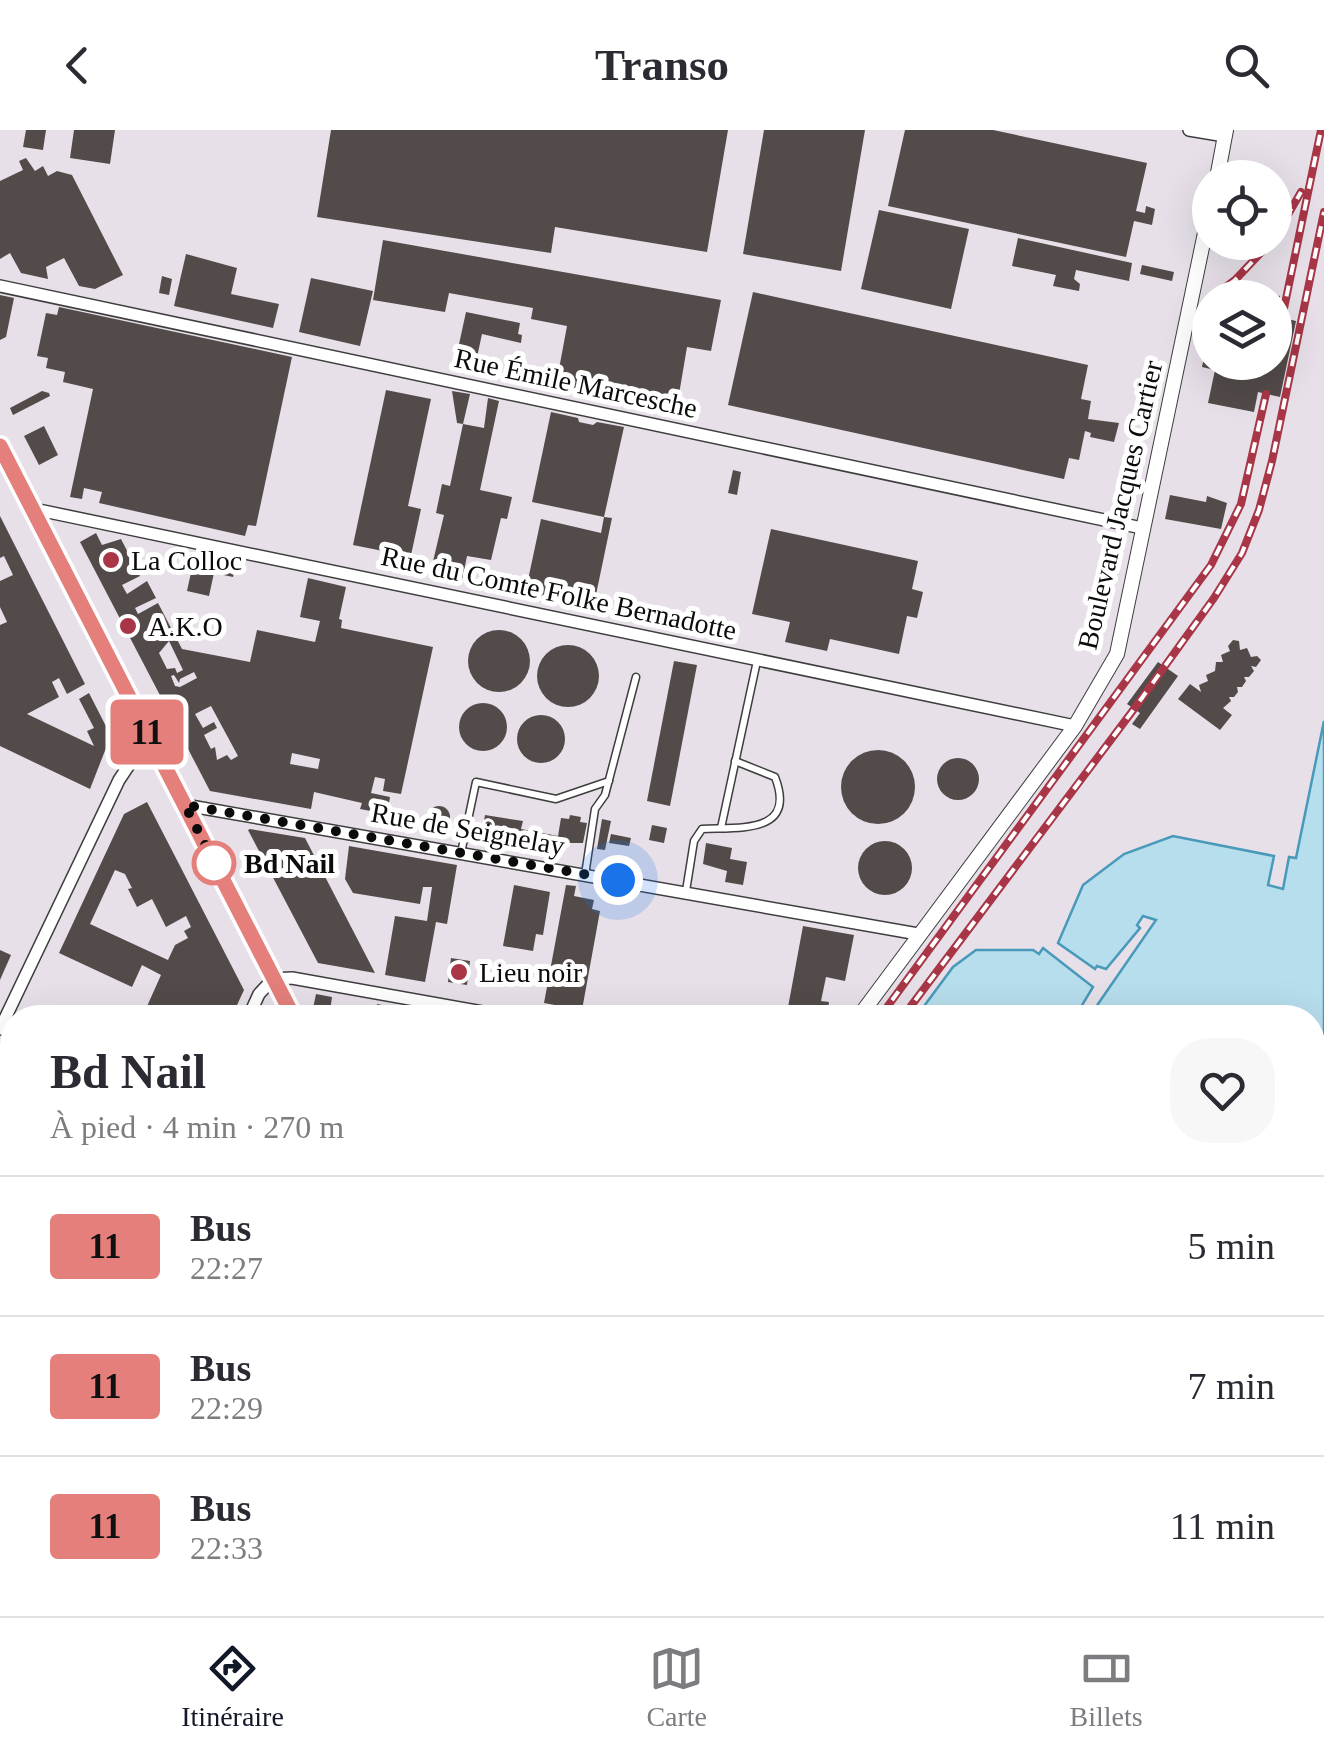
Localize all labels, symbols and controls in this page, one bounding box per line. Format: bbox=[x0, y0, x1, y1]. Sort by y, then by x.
icon: back bbox=[50, 38, 105, 93]
icon: search bbox=[1219, 38, 1274, 93]
text: Transo bbox=[595, 40, 729, 90]
map controls bbox=[1192, 160, 1292, 380]
button: locate bbox=[1192, 160, 1292, 260]
button: layers bbox=[1192, 280, 1292, 380]
street label: Rue Émile Marcesche bbox=[452, 342, 700, 424]
street label: Boulevard Jacques Cartier bbox=[1072, 357, 1168, 652]
street label: Rue du Comte Folke Bernadotte bbox=[379, 540, 739, 646]
place label: La Colloc bbox=[131, 545, 242, 576]
marker: La Colloc bbox=[100, 549, 122, 571]
place label: A.K.O bbox=[148, 611, 223, 642]
marker: A.K.O bbox=[117, 615, 139, 637]
line badge: 11 bbox=[102, 700, 192, 764]
text: 11 bbox=[130, 713, 164, 752]
street label: Rue de Seignelay bbox=[369, 797, 567, 861]
marker: Bd Nail bbox=[193, 842, 235, 884]
place label: Bd Nail bbox=[244, 848, 335, 879]
your location bbox=[593, 855, 643, 905]
place label: Lieu noir bbox=[479, 957, 583, 988]
marker: Lieu noir bbox=[448, 961, 470, 983]
button: heart bbox=[1170, 1038, 1275, 1143]
text: Bd Nail bbox=[50, 1045, 206, 1098]
text: À pied · 4 min · 270 m bbox=[50, 1109, 344, 1145]
text: Bus bbox=[190, 1207, 251, 1249]
text: 5 min bbox=[1187, 1225, 1275, 1267]
text: 11 bbox=[88, 1227, 122, 1266]
text: 22:27 bbox=[190, 1250, 263, 1286]
text: Bus bbox=[190, 1347, 251, 1389]
text: 7 min bbox=[1187, 1365, 1275, 1407]
text: 11 bbox=[88, 1367, 122, 1406]
text: 22:29 bbox=[190, 1390, 263, 1426]
text: Bus bbox=[190, 1487, 251, 1529]
text: 11 min bbox=[1170, 1505, 1275, 1547]
text: 11 bbox=[88, 1507, 122, 1546]
text: 22:33 bbox=[190, 1530, 263, 1566]
tab: Itinéraire bbox=[181, 1641, 284, 1733]
tab: Carte bbox=[646, 1641, 707, 1733]
tab: Billets bbox=[1070, 1641, 1143, 1733]

